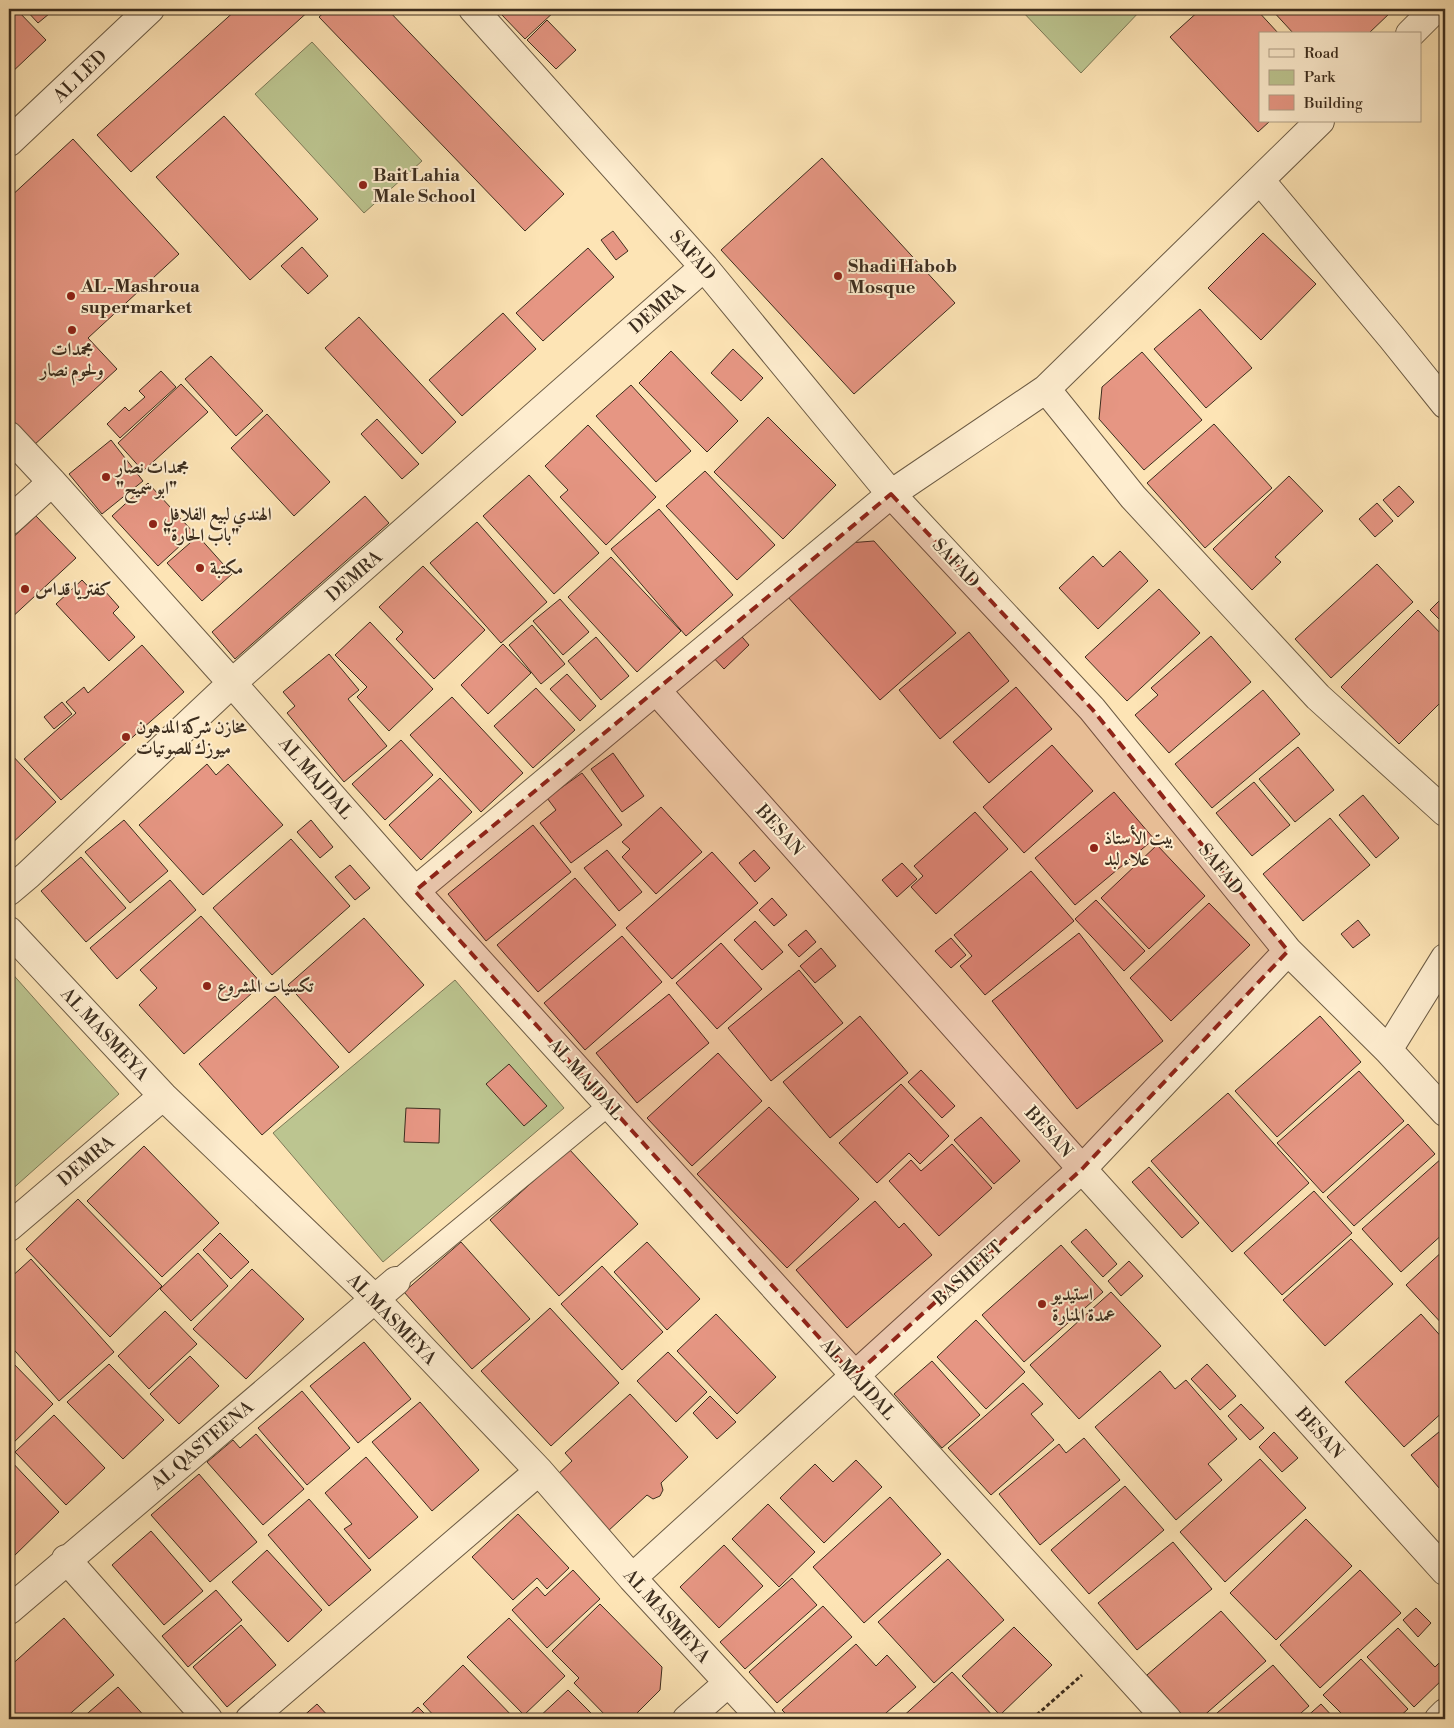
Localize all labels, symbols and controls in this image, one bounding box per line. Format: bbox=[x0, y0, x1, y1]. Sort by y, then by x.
legend bbox=[1259, 32, 1422, 122]
text: Road bbox=[1304, 44, 1339, 63]
street label: AL LED bbox=[48, 45, 112, 108]
text: Park bbox=[1304, 68, 1336, 87]
text: Building bbox=[1303, 94, 1363, 113]
place label: Bait Lahia Male School bbox=[373, 164, 476, 208]
marker: Bait Lahia Male School bbox=[357, 179, 369, 191]
street label: SAFAD bbox=[665, 225, 721, 285]
place label: Shadi Habob Mosque bbox=[848, 255, 957, 299]
marker: Shadi Habob Mosque bbox=[832, 270, 844, 282]
place label: AL-Mashroua supermarket bbox=[80, 275, 200, 319]
street label: DEMRA bbox=[625, 277, 691, 339]
marker: AL-Mashroua supermarket bbox=[65, 290, 77, 302]
marker: مجمدات ولحوم نصار bbox=[66, 324, 78, 336]
place label: مجمدات ولحوم نصار bbox=[38, 338, 104, 386]
place label: مجمدات نصار "ابو سميح" bbox=[114, 456, 189, 504]
marker: مجمدات نصار "ابو سميح" bbox=[100, 471, 112, 483]
place label: الهندي لبيع الفلافل "باب الحارة" bbox=[163, 503, 272, 547]
marker: الهندي لبيع الفلافل "باب الحارة" bbox=[147, 518, 159, 530]
street label: SAFAD bbox=[927, 534, 984, 593]
street label: DEMRA bbox=[322, 545, 388, 607]
place label: مكتبة bbox=[210, 557, 243, 580]
marker: مكتبة bbox=[194, 562, 206, 574]
place label: كفتريا قداس bbox=[35, 578, 112, 601]
marker: كفتريا قداس bbox=[19, 583, 31, 595]
place label: مخازن شركة المدهون ميوزك للصوتيات bbox=[136, 716, 248, 760]
marker: مخازن شركة المدهون ميوزك للصوتيات bbox=[120, 731, 132, 743]
street label: AL MAJDAL bbox=[273, 732, 358, 824]
street label: BESAN bbox=[750, 799, 809, 861]
place label: بيت الأستاذ علاء لبد bbox=[1104, 824, 1174, 871]
street label: SAFAD bbox=[1193, 839, 1248, 900]
marker: بيت الأستاذ علاء لبد bbox=[1088, 842, 1100, 854]
place label: تكسيات المشروع bbox=[217, 975, 314, 1001]
marker: تكسيات المشروع bbox=[201, 980, 213, 992]
street label: AL MASMEYA bbox=[55, 982, 154, 1086]
street label: AL MAJDAL bbox=[542, 1033, 628, 1125]
street label: BESAN bbox=[1019, 1101, 1078, 1163]
street label: DEMRA bbox=[53, 1131, 120, 1192]
street label: BASHEET bbox=[928, 1236, 1008, 1312]
street label: AL MASMEYA bbox=[341, 1268, 442, 1371]
place label: استيديو عمدة المنارة bbox=[1050, 1283, 1116, 1327]
marker: استيديو عمدة المنارة bbox=[1036, 1298, 1048, 1310]
street label: AL MAJDAL bbox=[814, 1333, 900, 1425]
street label: AL QASTEENA bbox=[146, 1395, 259, 1496]
street label: BESAN bbox=[1290, 1402, 1349, 1464]
street label: AL MASMEYA bbox=[618, 1564, 715, 1669]

